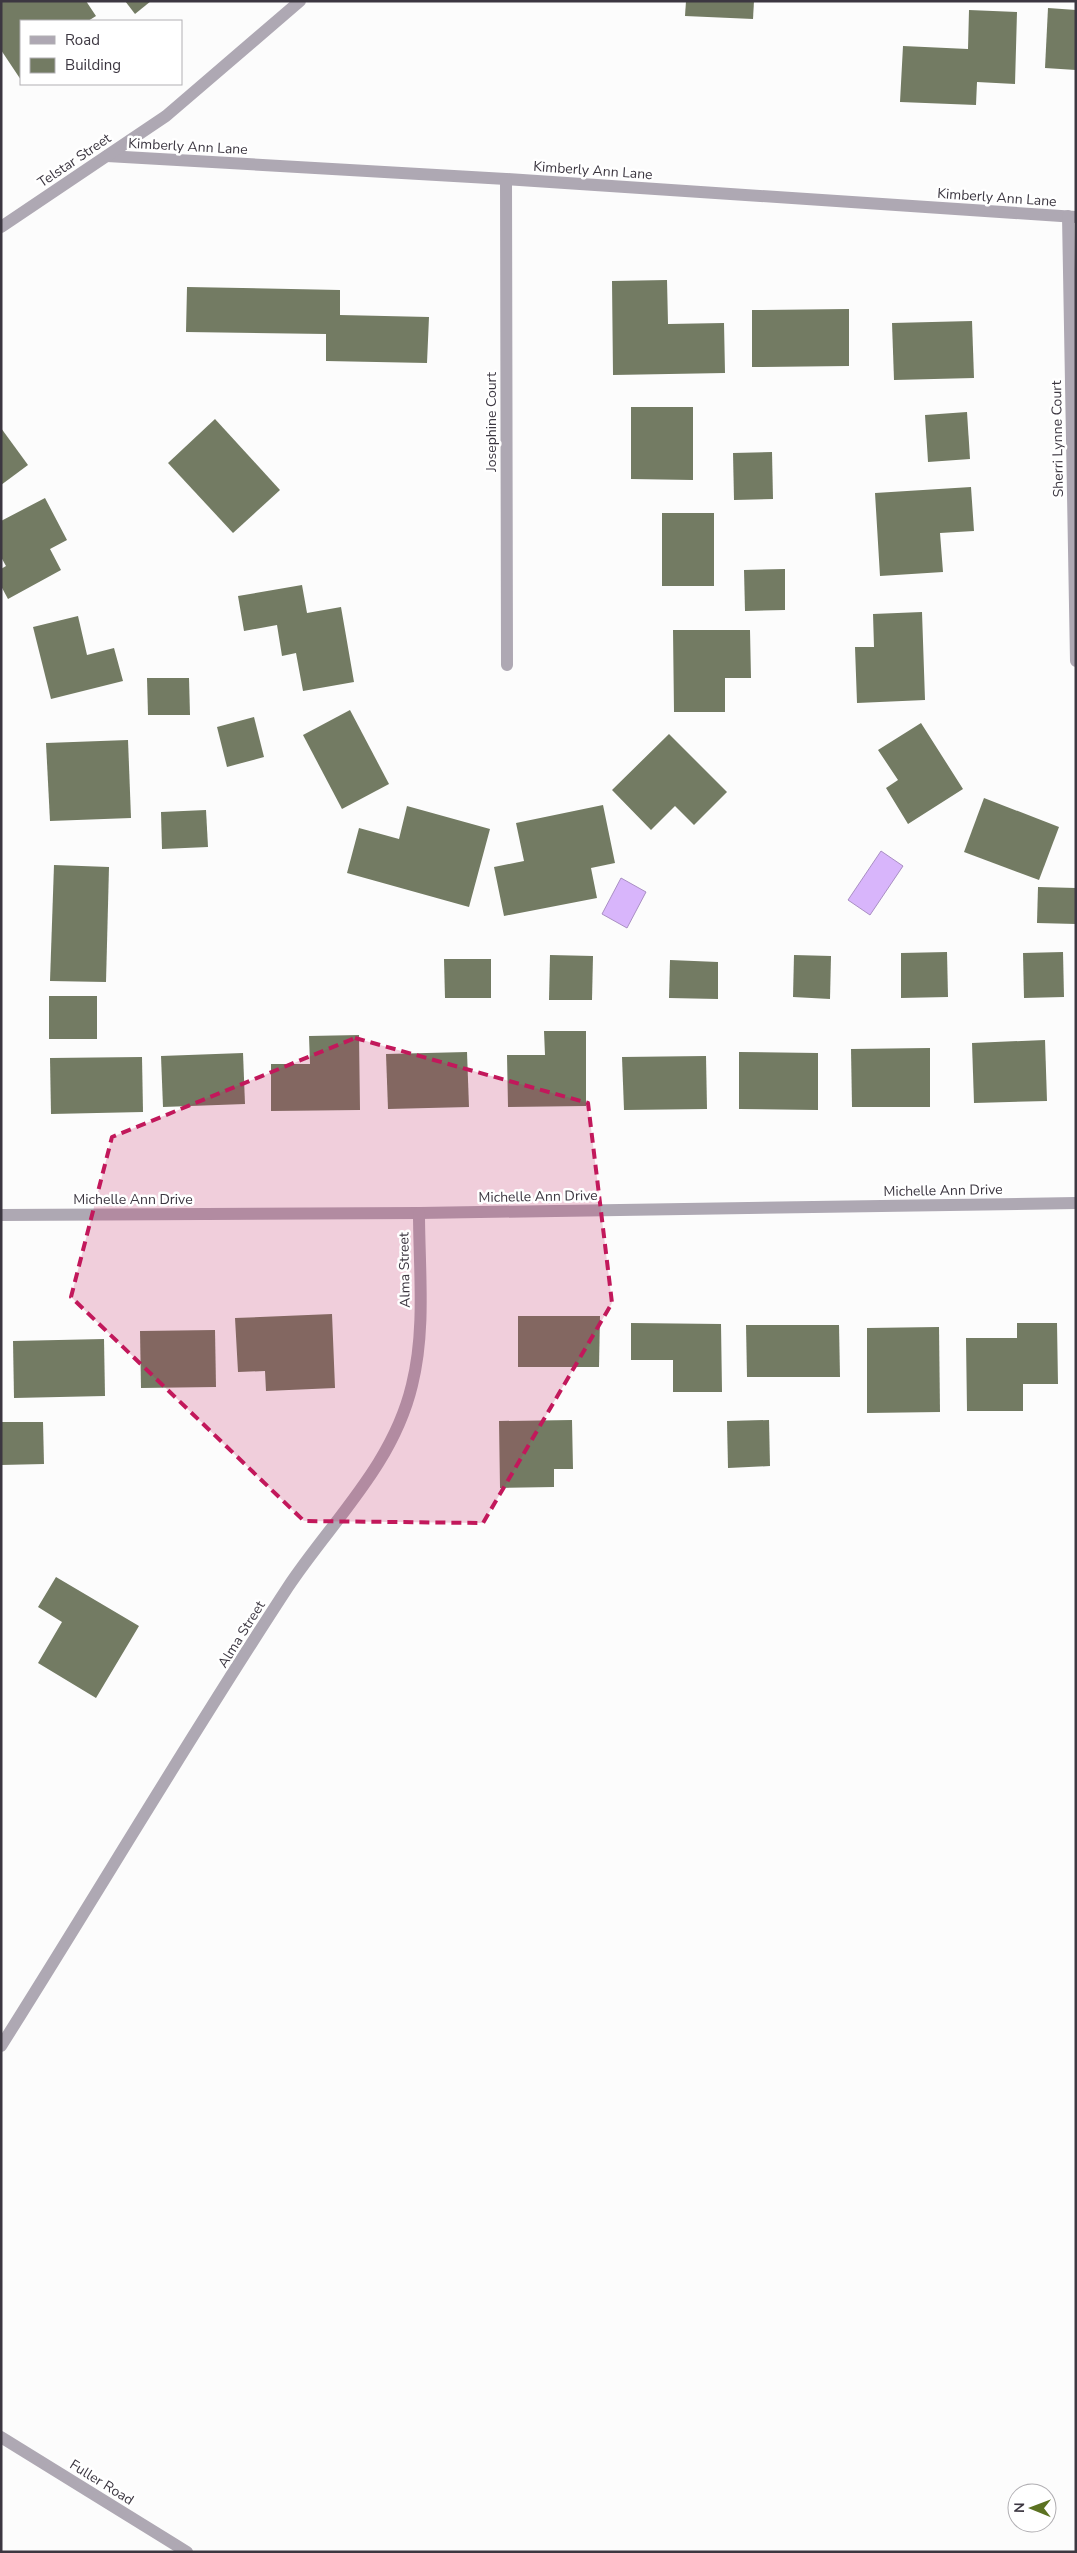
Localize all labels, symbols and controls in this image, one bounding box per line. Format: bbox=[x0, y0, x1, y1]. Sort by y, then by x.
legend bbox=[20, 20, 182, 85]
text: Road bbox=[65, 30, 100, 50]
text: Building bbox=[65, 55, 121, 75]
street label: Telstar Street bbox=[34, 129, 115, 192]
street label: Kimberly Ann Lane bbox=[128, 134, 248, 159]
street label: Kimberly Ann Lane bbox=[533, 157, 653, 184]
street label: Kimberly Ann Lane bbox=[937, 184, 1057, 211]
street label: Josephine Court bbox=[482, 372, 501, 473]
street label: Sherri Lynne Court bbox=[1047, 380, 1068, 498]
street label: Michelle Ann Drive bbox=[883, 1180, 1003, 1201]
street label: Michelle Ann Drive bbox=[478, 1186, 598, 1207]
street label: Michelle Ann Drive bbox=[73, 1190, 193, 1209]
street label: Alma Street bbox=[394, 1232, 415, 1308]
street label: Alma Street bbox=[213, 1597, 270, 1671]
street label: Fuller Road bbox=[66, 2455, 137, 2510]
north arrow bbox=[1007, 2483, 1057, 2533]
text: N bbox=[1010, 2502, 1029, 2513]

